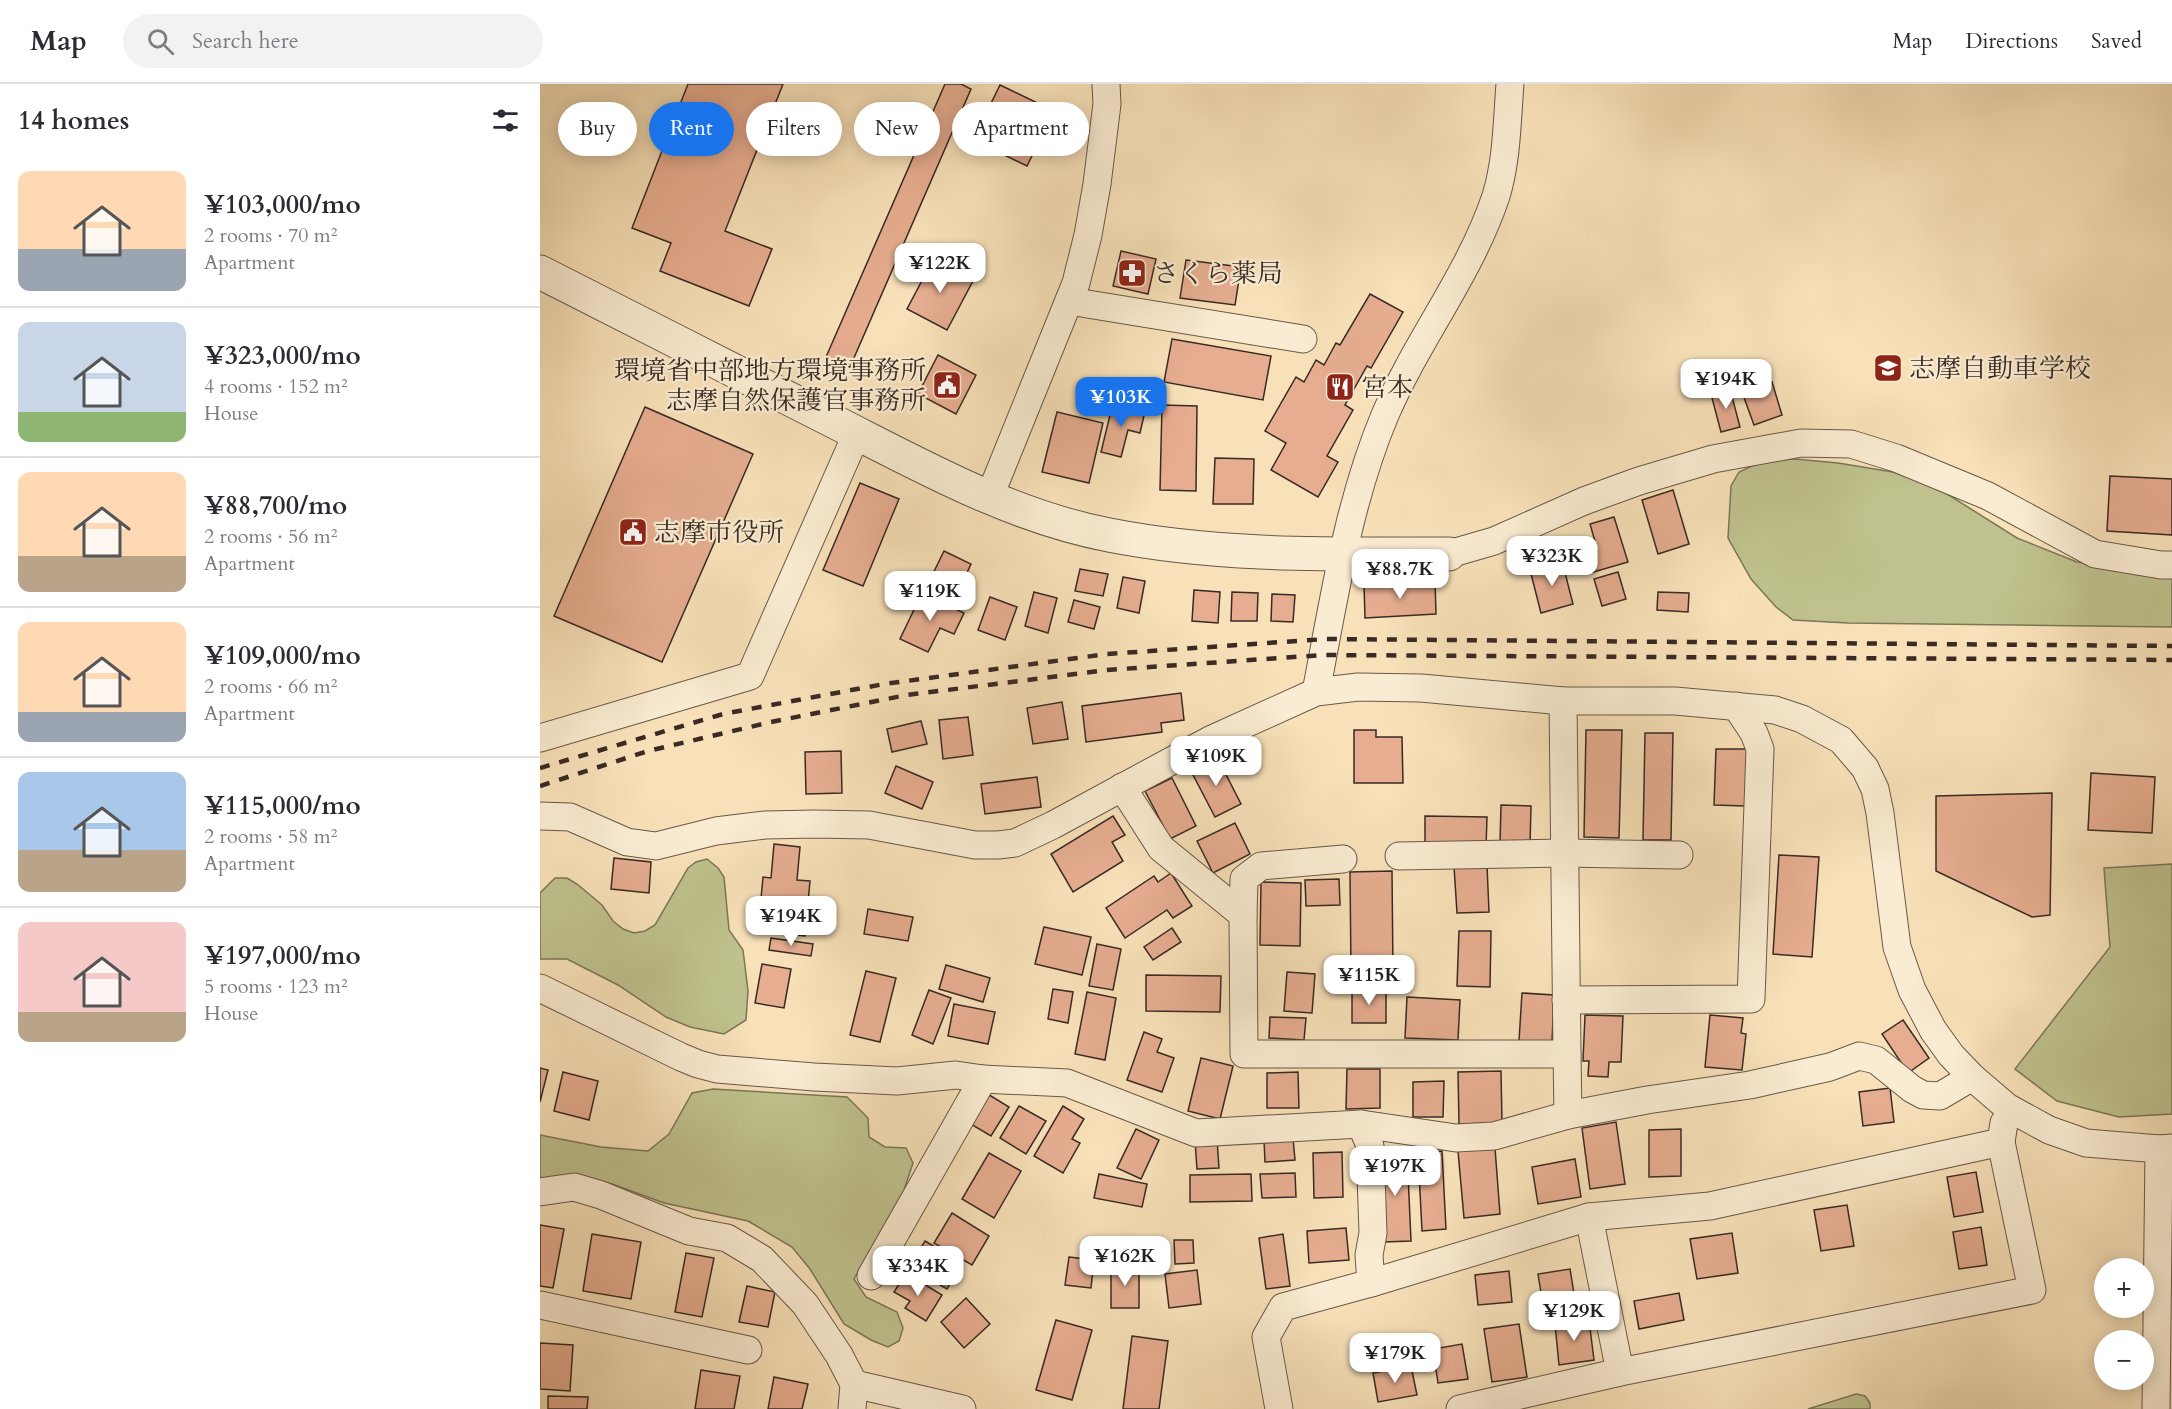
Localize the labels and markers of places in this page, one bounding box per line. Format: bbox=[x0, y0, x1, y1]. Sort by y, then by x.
pin: ¥122K bbox=[898, 243, 982, 294]
place label: さくら薬局 bbox=[1153, 256, 1283, 291]
pharmacy icon: さくら薬局 bbox=[1116, 257, 1148, 289]
place label: 志摩自動車学校 bbox=[1909, 351, 2091, 386]
school or university icon: 志摩自動車学校 bbox=[1872, 352, 1904, 384]
place label: 環境省中部地方環境事務所 志摩自然保護官事務所 bbox=[614, 353, 926, 418]
pin: ¥194K bbox=[1684, 359, 1768, 410]
public building icon: 環境省中部地方環境事務所 志摩自然保護官事務所 bbox=[931, 369, 963, 401]
place label: 宮本 bbox=[1361, 370, 1413, 405]
restaurant icon: 宮本 bbox=[1324, 371, 1356, 403]
pin: ¥103K bbox=[1079, 377, 1163, 428]
place label: 志摩市役所 bbox=[654, 515, 784, 550]
public building icon: 志摩市役所 bbox=[617, 516, 649, 548]
pin: ¥323K bbox=[1510, 536, 1594, 587]
pin: ¥88.7K bbox=[1351, 549, 1449, 600]
pin: ¥119K bbox=[888, 571, 972, 622]
pin: ¥109K bbox=[1174, 736, 1258, 787]
pin: ¥194K bbox=[749, 896, 833, 947]
pin: ¥115K bbox=[1327, 955, 1411, 1006]
pin: ¥197K bbox=[1353, 1146, 1437, 1197]
pin: ¥162K bbox=[1083, 1236, 1167, 1287]
pin: ¥334K bbox=[876, 1246, 960, 1297]
pin: ¥129K bbox=[1532, 1291, 1616, 1342]
pin: ¥179K bbox=[1353, 1333, 1437, 1384]

